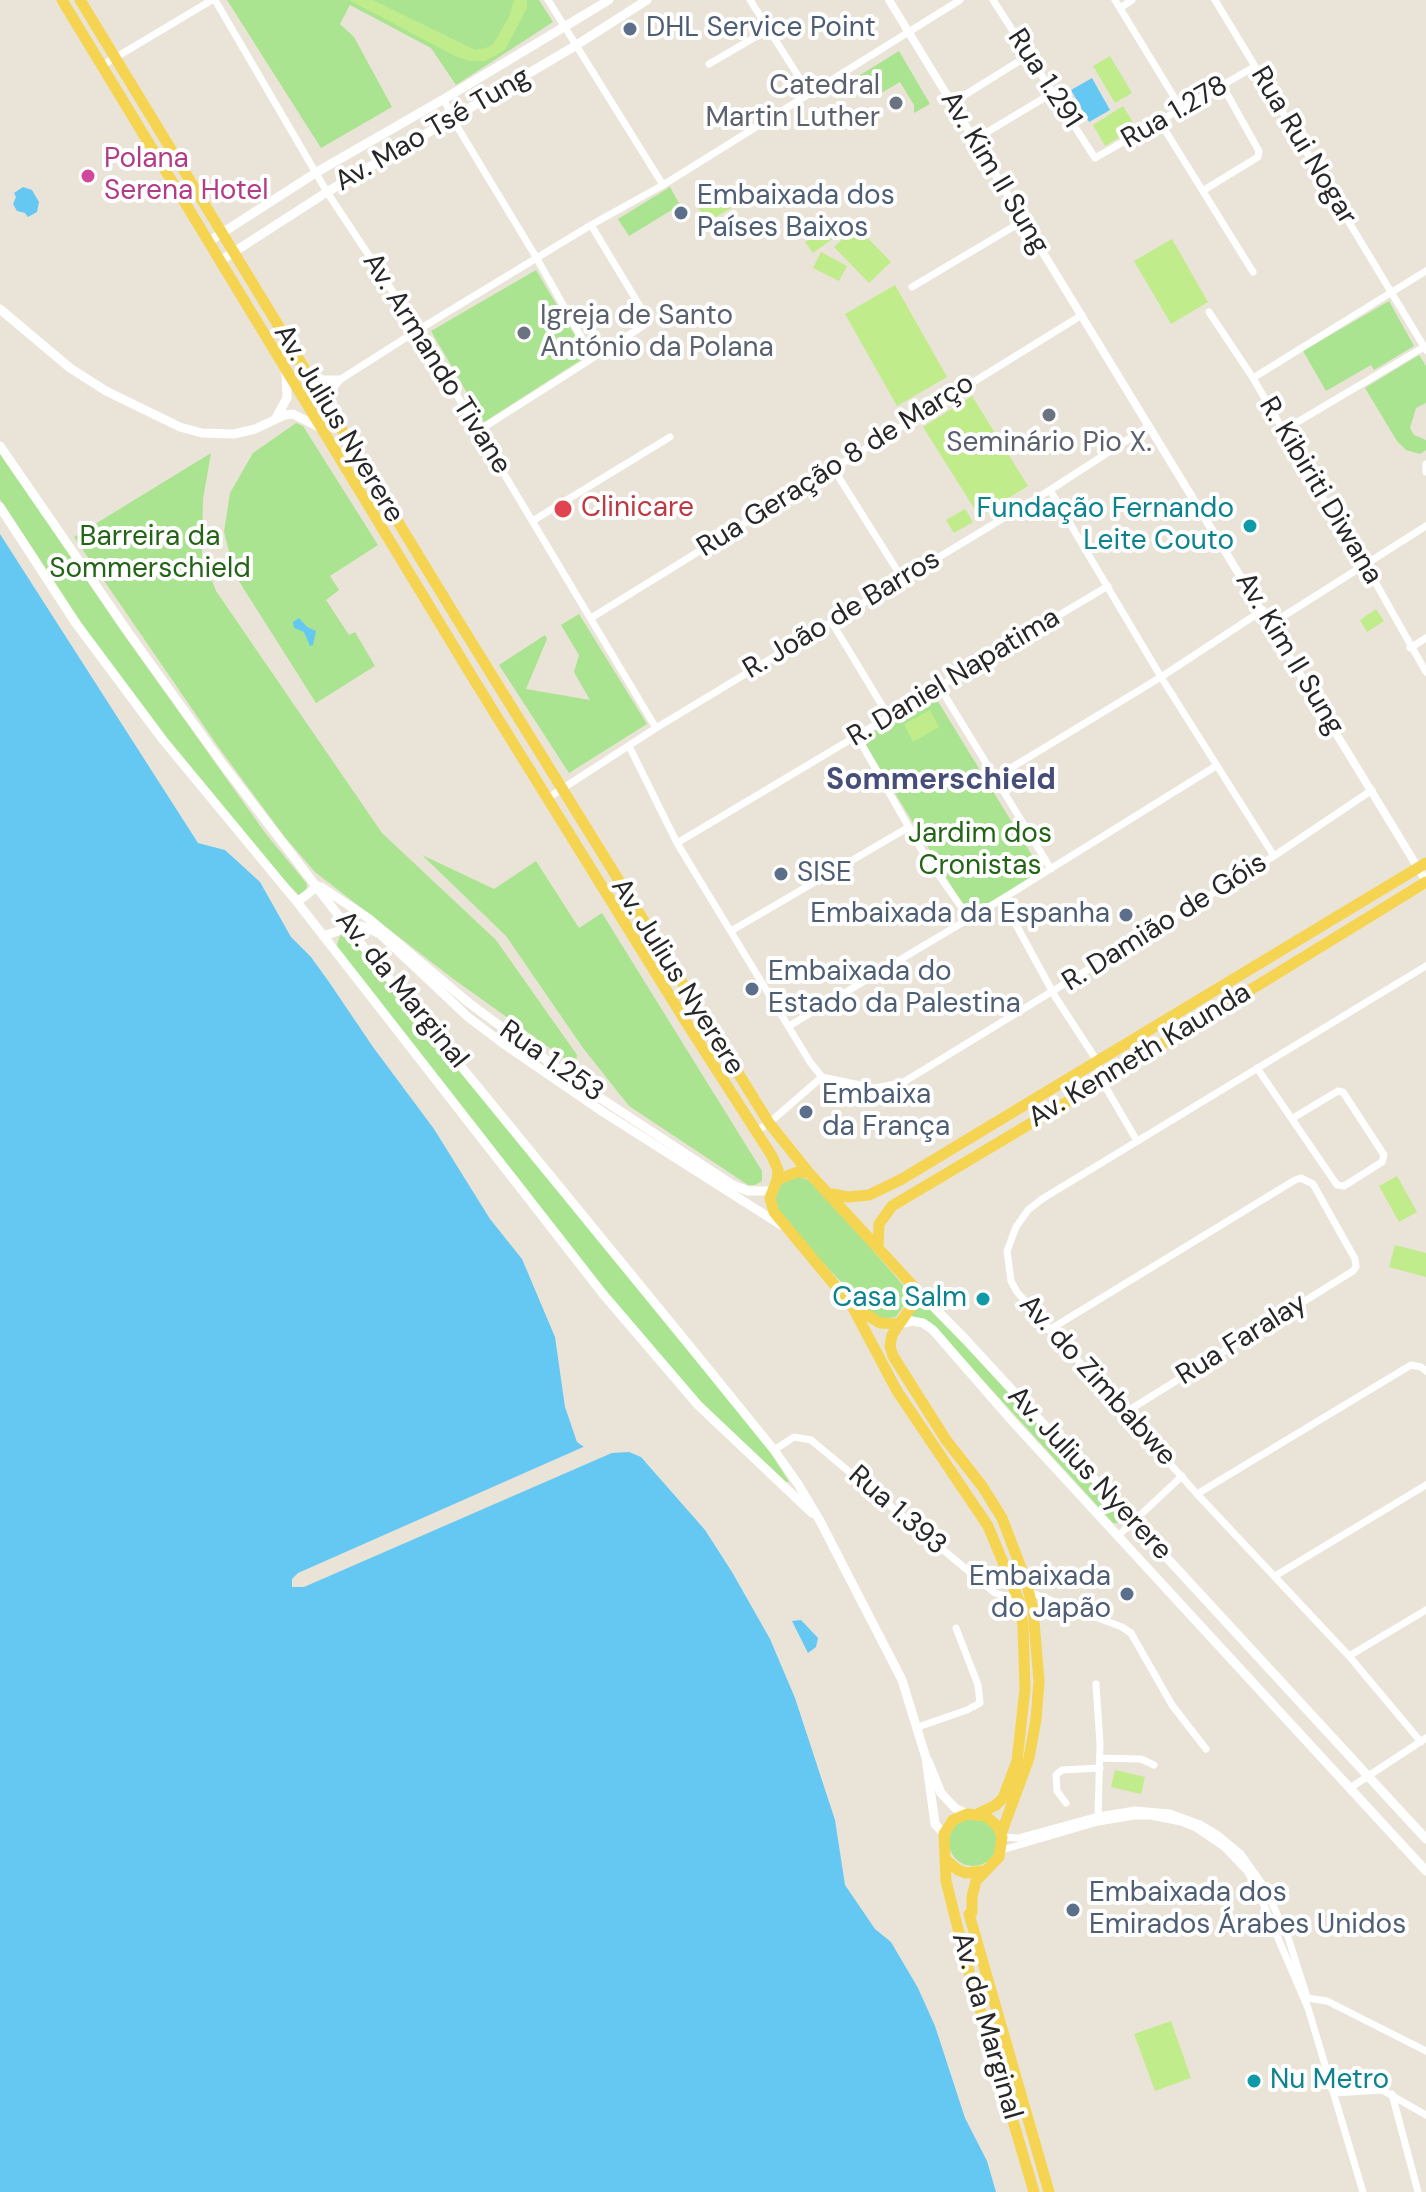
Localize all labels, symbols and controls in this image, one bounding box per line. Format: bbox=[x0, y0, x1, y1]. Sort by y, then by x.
place label: DHL Service Point bbox=[646, 12, 876, 46]
marker: DHL Service Point bbox=[621, 20, 639, 38]
street label: Rua 1.291 bbox=[1000, 23, 1088, 135]
street label: Av. Mao Tsé Tung bbox=[329, 60, 537, 200]
street label: Rua Rui Nogar bbox=[1243, 61, 1363, 231]
street label: Rua 1.278 bbox=[1116, 69, 1234, 157]
place label: Catedral Martin Luther bbox=[706, 70, 880, 136]
street label: Av. Kim II Sung bbox=[932, 86, 1056, 260]
marker: Catedral Martin Luther bbox=[887, 94, 905, 112]
place label: Polana Serena Hotel bbox=[104, 143, 268, 209]
marker: Polana Serena Hotel bbox=[79, 167, 97, 185]
place label: Embaixada dos Países Baixos bbox=[697, 180, 895, 246]
marker: Embaixada dos Países Baixos bbox=[672, 204, 690, 222]
street label: Av. Armando Tivane bbox=[354, 247, 518, 481]
place label: Igreja de Santo António da Polana bbox=[540, 300, 774, 366]
street label: Av. Julius Nyerere bbox=[266, 319, 410, 529]
marker: Igreja de Santo António da Polana bbox=[515, 324, 533, 342]
street label: Rua Geração 8 de Março bbox=[691, 367, 981, 565]
street label: R. Kibiriti Diwana bbox=[1251, 391, 1389, 591]
marker: Seminário Pio X. bbox=[1040, 406, 1058, 424]
place label: Seminário Pio X. bbox=[946, 427, 1152, 461]
place label: Clinicare bbox=[581, 492, 694, 526]
place label: Fundação Fernando Leite Couto bbox=[977, 493, 1234, 559]
marker: Clinicare bbox=[552, 498, 574, 520]
marker: Fundação Fernando Leite Couto bbox=[1241, 517, 1259, 535]
park label: Barreira da Sommerschield bbox=[49, 521, 251, 587]
street label: R. João de Barros bbox=[738, 543, 946, 687]
street label: Av. Kim Il Sung bbox=[1227, 567, 1351, 741]
street label: R. Daniel Napatima bbox=[842, 601, 1066, 755]
district label: Sommerschield bbox=[826, 763, 1056, 799]
park label: Jardim dos Cronistas bbox=[908, 818, 1052, 884]
street label: R. Damião de Góis bbox=[1057, 847, 1273, 999]
place label: SISE bbox=[797, 857, 852, 891]
marker: SISE bbox=[772, 865, 790, 883]
street label: Av. Julius Nyerere bbox=[603, 873, 751, 1081]
place label: Embaixada da Espanha bbox=[810, 898, 1110, 932]
street label: Av. da Marginal bbox=[327, 905, 475, 1075]
marker: Embaixada da Espanha bbox=[1117, 906, 1135, 924]
place label: Embaixada do Estado da Palestina bbox=[768, 956, 1021, 1022]
street label: Av. Kenneth Kaunda bbox=[1023, 976, 1257, 1136]
marker: Embaixada do Estado da Palestina bbox=[743, 980, 761, 998]
street label: Rua 1.253 bbox=[492, 1014, 610, 1110]
place label: Embaixa da França bbox=[822, 1079, 950, 1145]
marker: Embaixa da França bbox=[797, 1103, 815, 1121]
place label: Casa Salm bbox=[832, 1282, 967, 1316]
street label: Rua Faralay bbox=[1171, 1287, 1313, 1393]
street label: Av. do Zimbabwe bbox=[1011, 1288, 1183, 1474]
marker: Casa Salm bbox=[974, 1290, 992, 1308]
street label: Av. Julius Nyerere bbox=[1000, 1380, 1178, 1568]
street label: Rua 1.393 bbox=[841, 1459, 953, 1563]
place label: Embaixada do Japão bbox=[969, 1561, 1111, 1627]
marker: Embaixada do Japão bbox=[1118, 1585, 1136, 1603]
place label: Embaixada dos Emirados Árabes Unidos bbox=[1089, 1877, 1406, 1943]
marker: Embaixada dos Emirados Árabes Unidos bbox=[1064, 1901, 1082, 1919]
street label: Av. da Marginal bbox=[943, 1929, 1029, 2123]
place label: Nu Metro bbox=[1270, 2064, 1389, 2098]
marker: Nu Metro bbox=[1245, 2072, 1263, 2090]

